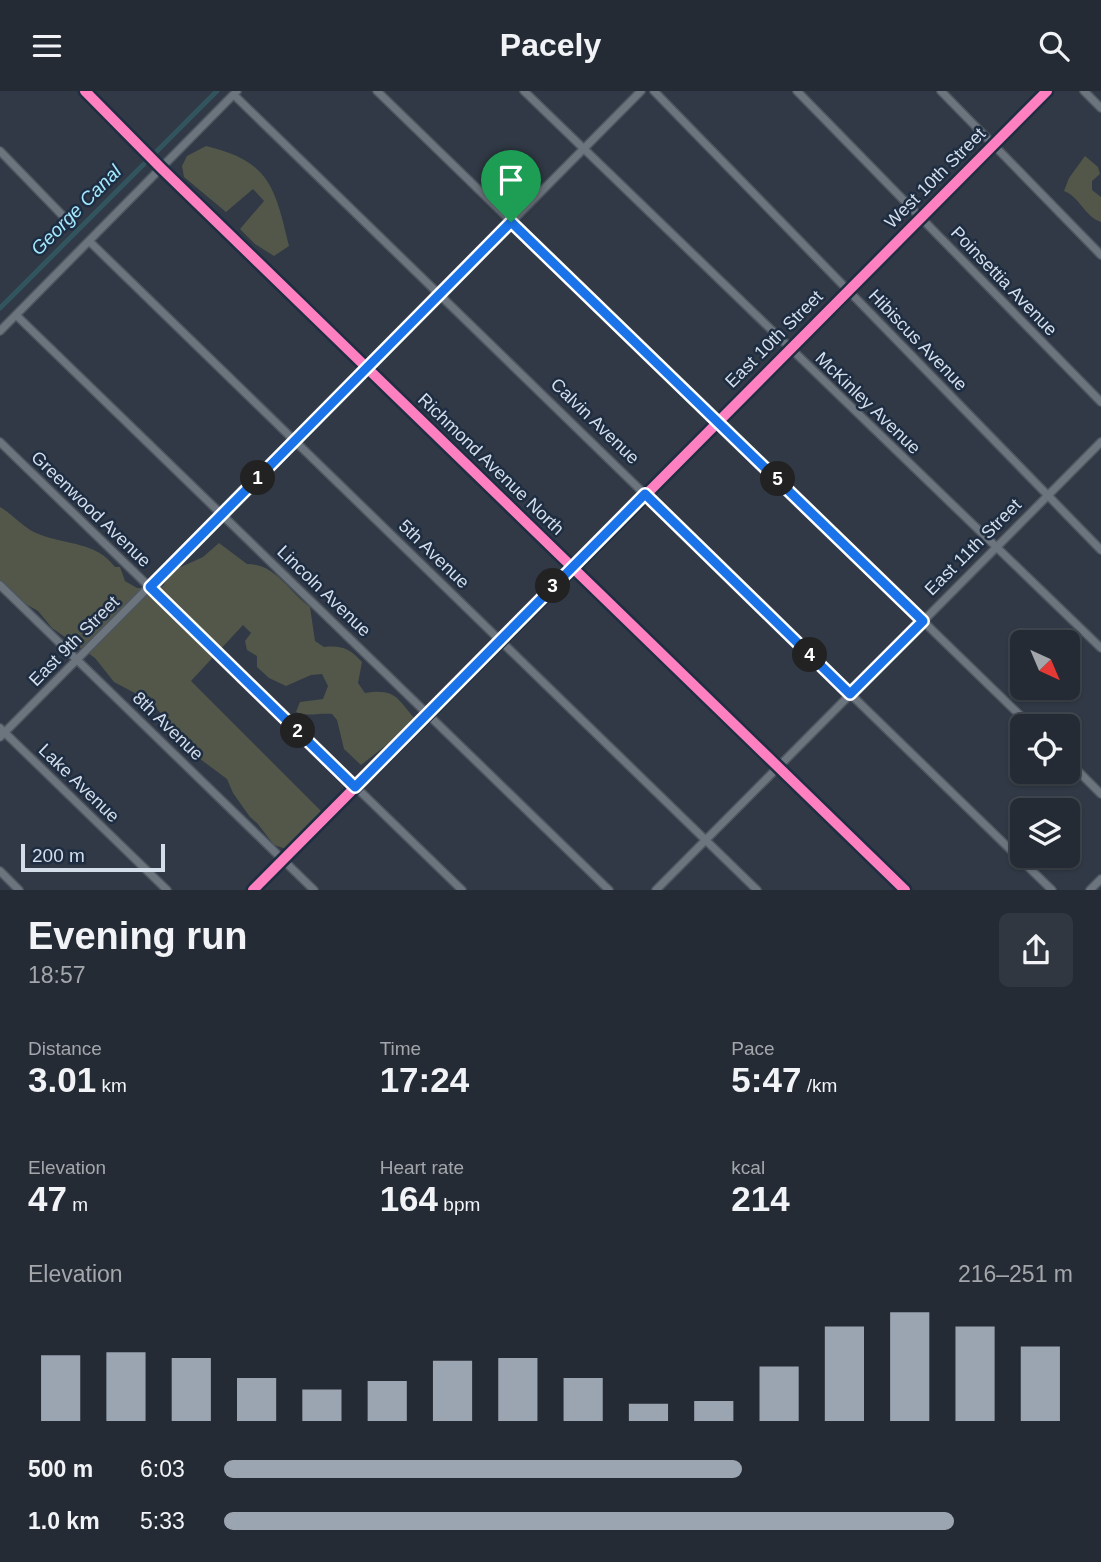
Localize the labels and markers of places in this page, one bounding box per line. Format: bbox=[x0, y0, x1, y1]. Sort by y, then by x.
pin bbox=[481, 150, 541, 222]
pin: 1 bbox=[240, 461, 276, 495]
pin: 5 bbox=[760, 461, 796, 497]
pin: 3 bbox=[536, 568, 570, 603]
pin: 4 bbox=[792, 637, 828, 673]
pin: 2 bbox=[280, 713, 316, 749]

